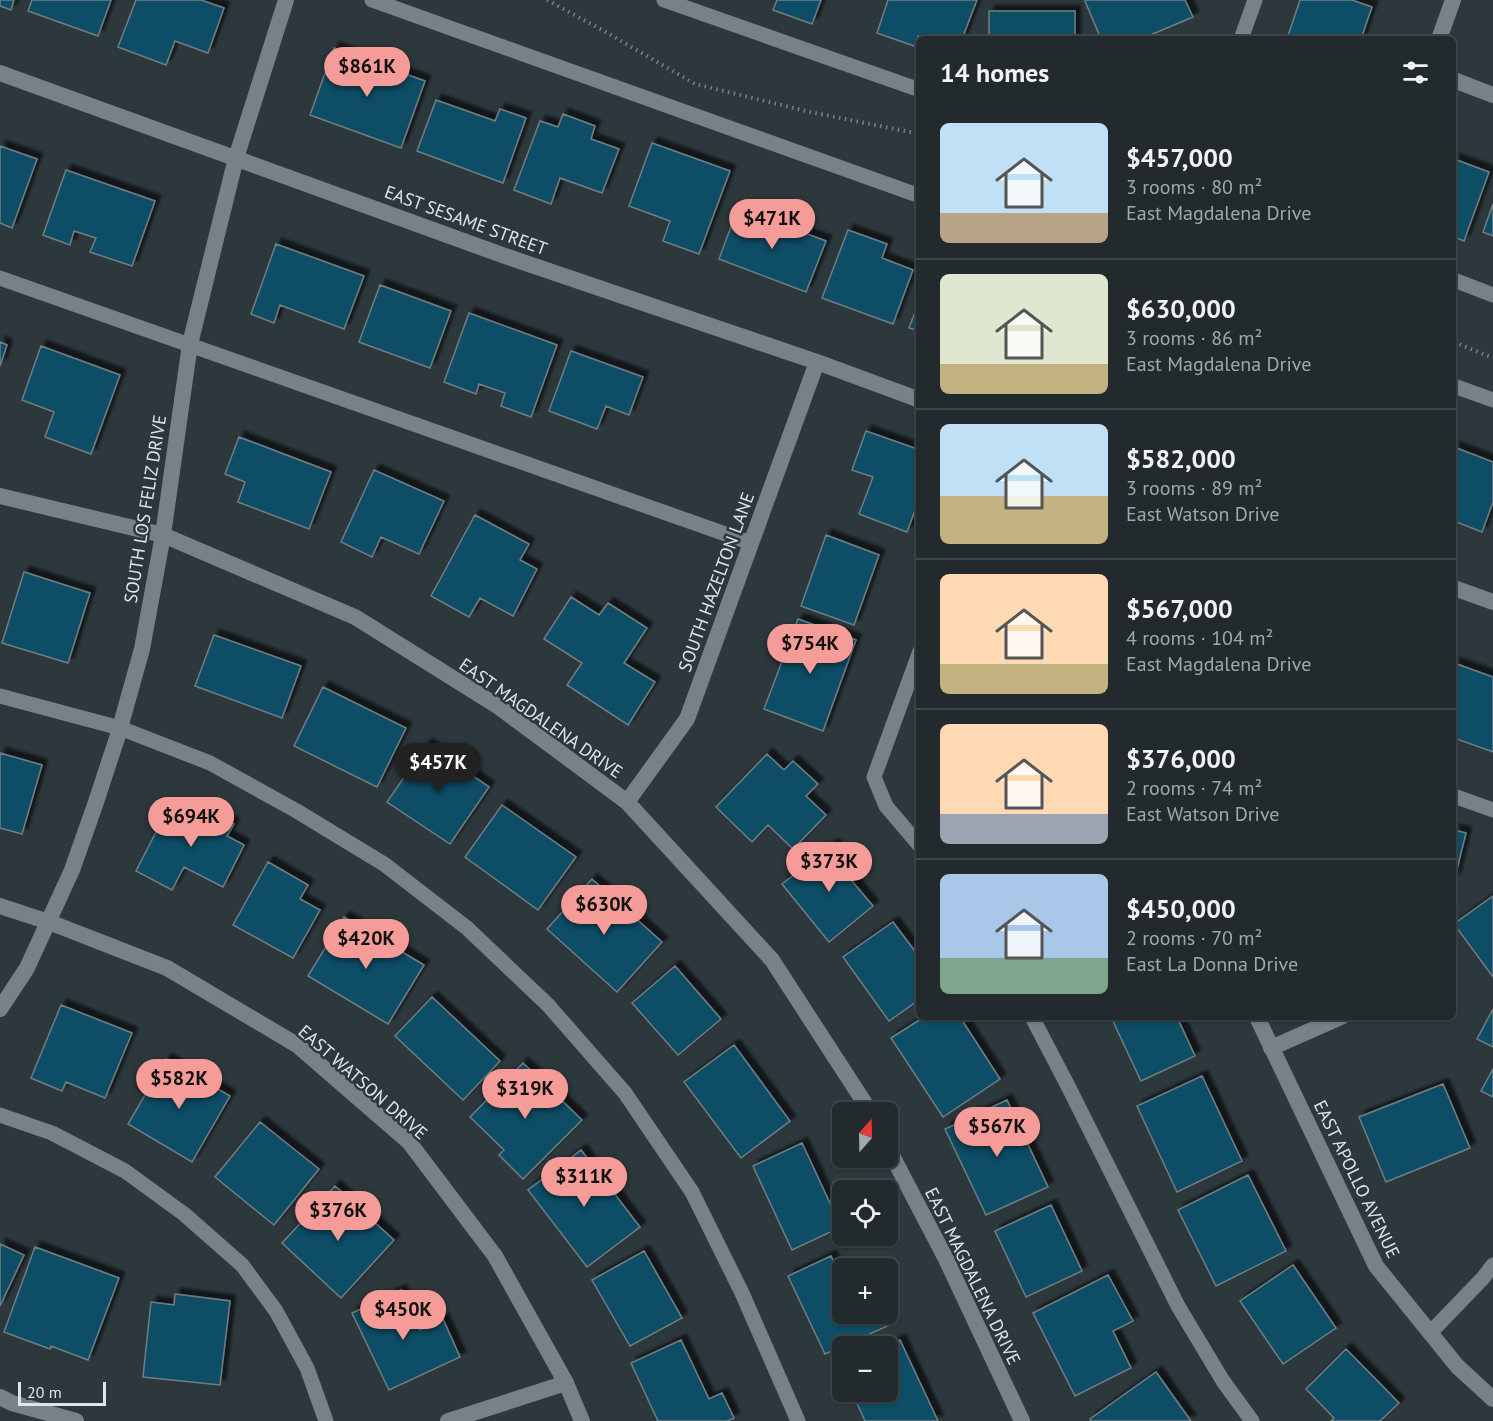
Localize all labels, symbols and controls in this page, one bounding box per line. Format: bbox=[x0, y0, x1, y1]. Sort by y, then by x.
pin: $861K bbox=[325, 47, 409, 98]
text: $861K bbox=[338, 53, 396, 79]
text: 14 homes bbox=[940, 56, 1049, 89]
icon: filters bbox=[1399, 56, 1432, 89]
text: $457,000 bbox=[1126, 141, 1233, 174]
icon: home bbox=[988, 147, 1060, 219]
text: 3 rooms · 80 m² bbox=[1126, 174, 1262, 200]
street label: EAST SESAME STREET bbox=[382, 180, 550, 260]
pin: $471K bbox=[730, 199, 814, 250]
text: East Magdalena Drive bbox=[1126, 200, 1311, 226]
text: $471K bbox=[743, 205, 801, 231]
text: $630,000 bbox=[1126, 292, 1236, 325]
icon: home bbox=[988, 298, 1060, 370]
text: 3 rooms · 86 m² bbox=[1126, 325, 1262, 351]
text: East Magdalena Drive bbox=[1126, 351, 1311, 377]
street label: SOUTH LOS FELIZ DRIVE bbox=[119, 413, 171, 605]
text: $582,000 bbox=[1126, 442, 1236, 475]
icon: home bbox=[988, 448, 1060, 520]
text: 3 rooms · 89 m² bbox=[1126, 475, 1262, 501]
street label: SOUTH HAZELTON LANE bbox=[673, 489, 759, 675]
text: East Watson Drive bbox=[1126, 501, 1279, 527]
text: $567,000 bbox=[1126, 592, 1233, 625]
icon: home bbox=[988, 598, 1060, 670]
pin: $754K bbox=[768, 624, 852, 675]
text: 4 rooms · 104 m² bbox=[1126, 625, 1273, 651]
text: $754K bbox=[781, 630, 839, 656]
text: East Magdalena Drive bbox=[1126, 651, 1311, 677]
street label: EAST MAGDALENA DRIVE bbox=[455, 653, 627, 783]
text: $376,000 bbox=[1126, 742, 1236, 775]
pin: $457K bbox=[396, 743, 480, 794]
icon: home bbox=[988, 748, 1060, 820]
text: $457K bbox=[409, 749, 467, 775]
text: 2 rooms · 74 m² bbox=[1126, 775, 1262, 801]
pin: $694K bbox=[149, 797, 233, 848]
text: East Watson Drive bbox=[1126, 801, 1279, 827]
text: $694K bbox=[162, 803, 220, 829]
pin: $373K bbox=[787, 842, 871, 893]
text: $373K bbox=[800, 848, 858, 874]
pin: $630K bbox=[562, 885, 646, 936]
text: $630K bbox=[575, 891, 633, 917]
text: $450,000 bbox=[1126, 892, 1236, 925]
icon: home bbox=[988, 898, 1060, 970]
pin: $420K bbox=[324, 919, 408, 970]
text: $420K bbox=[337, 925, 395, 951]
text: 2 rooms · 70 m² bbox=[1126, 925, 1262, 951]
text: East La Donna Drive bbox=[1126, 951, 1298, 977]
street label: EAST WATSON DRIVE bbox=[294, 1020, 432, 1144]
pin: $582K bbox=[137, 1059, 221, 1110]
text: $582K bbox=[150, 1065, 208, 1091]
pin: $319K bbox=[483, 1069, 567, 1120]
text: $319K bbox=[496, 1075, 554, 1101]
street label: EAST APOLLO AVENUE bbox=[1309, 1096, 1405, 1262]
north arrow bbox=[832, 1102, 898, 1168]
map controls bbox=[832, 1102, 898, 1402]
pin: $567K bbox=[955, 1107, 1039, 1158]
text: $567K bbox=[968, 1113, 1026, 1139]
pin: $311K bbox=[542, 1157, 626, 1208]
text: $311K bbox=[555, 1163, 613, 1189]
button: locate bbox=[832, 1180, 898, 1246]
street label: EAST MAGDALENA DRIVE bbox=[920, 1184, 1026, 1368]
pin: $376K bbox=[296, 1191, 380, 1242]
text: $376K bbox=[309, 1197, 367, 1223]
button: + bbox=[832, 1258, 898, 1324]
pin: $450K bbox=[361, 1290, 445, 1341]
text: $450K bbox=[374, 1296, 432, 1322]
button: − bbox=[832, 1336, 898, 1402]
scale bar bbox=[18, 1379, 106, 1406]
text: 20 m bbox=[27, 1382, 62, 1402]

